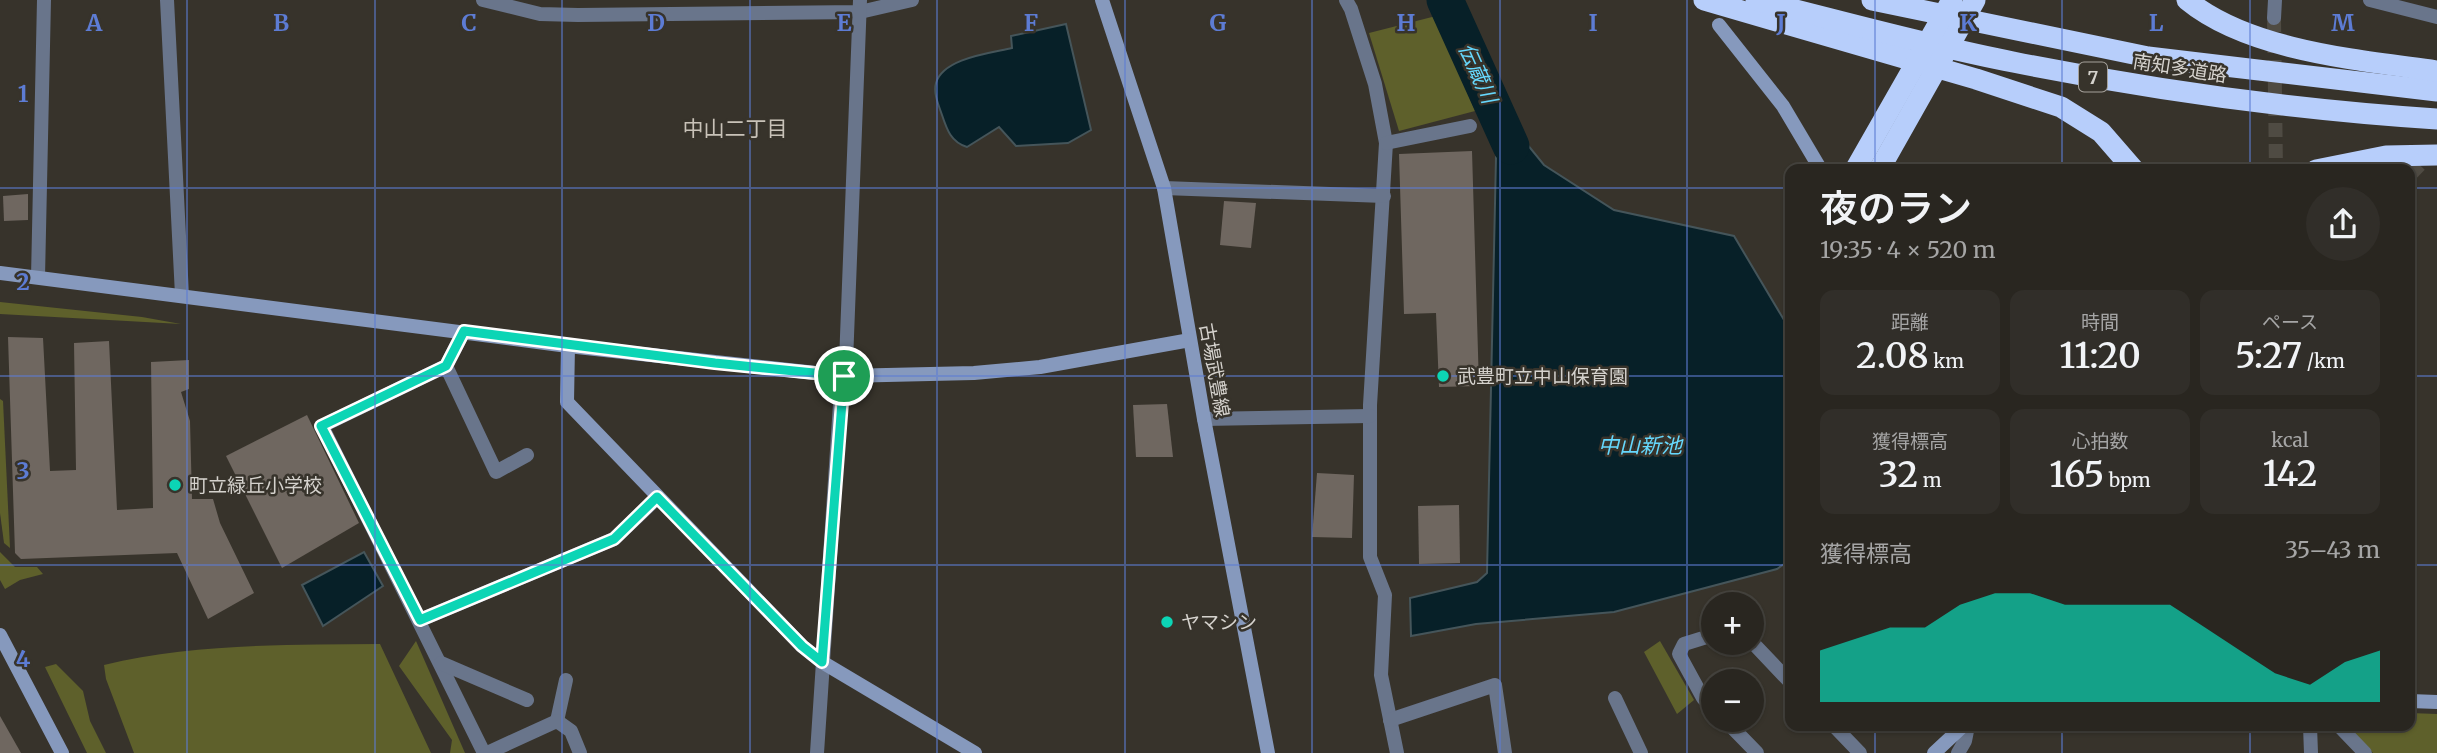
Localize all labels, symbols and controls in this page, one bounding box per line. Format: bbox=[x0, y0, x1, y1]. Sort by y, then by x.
text: A bbox=[85, 8, 103, 37]
text: B bbox=[273, 8, 289, 37]
text: C bbox=[461, 8, 477, 37]
text: D bbox=[647, 8, 665, 37]
text: E bbox=[836, 8, 852, 37]
text: F bbox=[1024, 8, 1038, 37]
text: G bbox=[1210, 8, 1227, 37]
text: H bbox=[1397, 8, 1416, 37]
text: I bbox=[1588, 8, 1598, 37]
text: J bbox=[1775, 8, 1786, 37]
text: K bbox=[1959, 8, 1977, 37]
text: L bbox=[2149, 8, 2164, 37]
text: M bbox=[2331, 8, 2355, 37]
water label: 伝蔵川 bbox=[1453, 39, 1504, 109]
street label: 南知多道路 bbox=[2131, 49, 2229, 87]
road number: 7 bbox=[2079, 62, 2107, 92]
text: 1 bbox=[18, 79, 29, 108]
district label: 中山二丁目 bbox=[683, 115, 788, 142]
text: 夜のラン bbox=[1820, 185, 1972, 232]
button: share bbox=[2306, 187, 2380, 261]
text: 19:35 · 4 × 520 m bbox=[1820, 235, 1996, 264]
text: 2 bbox=[16, 267, 30, 296]
text: 距離 bbox=[1891, 310, 1929, 334]
text: 時間 bbox=[2081, 310, 2119, 334]
text: ペース bbox=[2262, 310, 2318, 334]
street label: 古場武豊線 bbox=[1195, 321, 1235, 419]
text: 2.08 bbox=[1856, 334, 1929, 378]
text: 11:20 bbox=[2059, 334, 2141, 378]
text: 5:27 bbox=[2235, 334, 2302, 378]
pin bbox=[814, 346, 874, 406]
text: km bbox=[1929, 349, 1964, 373]
text: /km bbox=[2302, 349, 2345, 373]
icon: arrive bbox=[825, 357, 863, 395]
place label: 武豊町立中山保育園 bbox=[1457, 364, 1628, 388]
marker: 武豊町立中山保育園 bbox=[1435, 368, 1451, 384]
text: kcal bbox=[2271, 428, 2309, 452]
text: 獲得標高 bbox=[1872, 429, 1948, 453]
text: 心拍数 bbox=[2071, 429, 2129, 453]
water label: 中山新池 bbox=[1598, 432, 1684, 459]
text: 142 bbox=[2263, 452, 2317, 496]
text: 32 bbox=[1878, 453, 1918, 497]
text: 165 bbox=[2049, 453, 2104, 497]
text: 3 bbox=[16, 456, 30, 485]
text: m bbox=[1918, 468, 1942, 492]
text: bpm bbox=[2104, 468, 2151, 492]
place label: 町立緑丘小学校 bbox=[189, 473, 322, 497]
marker: 町立緑丘小学校 bbox=[167, 477, 183, 493]
text: 35–43 m bbox=[2285, 535, 2380, 564]
text: 獲得標高 bbox=[1820, 539, 1912, 568]
map controls bbox=[1701, 592, 1764, 732]
button: + bbox=[1701, 592, 1764, 655]
place label: ヤマシン bbox=[1181, 610, 1257, 634]
marker: ヤマシン bbox=[1159, 614, 1175, 630]
text: 4 bbox=[16, 644, 31, 673]
button: − bbox=[1701, 669, 1764, 732]

